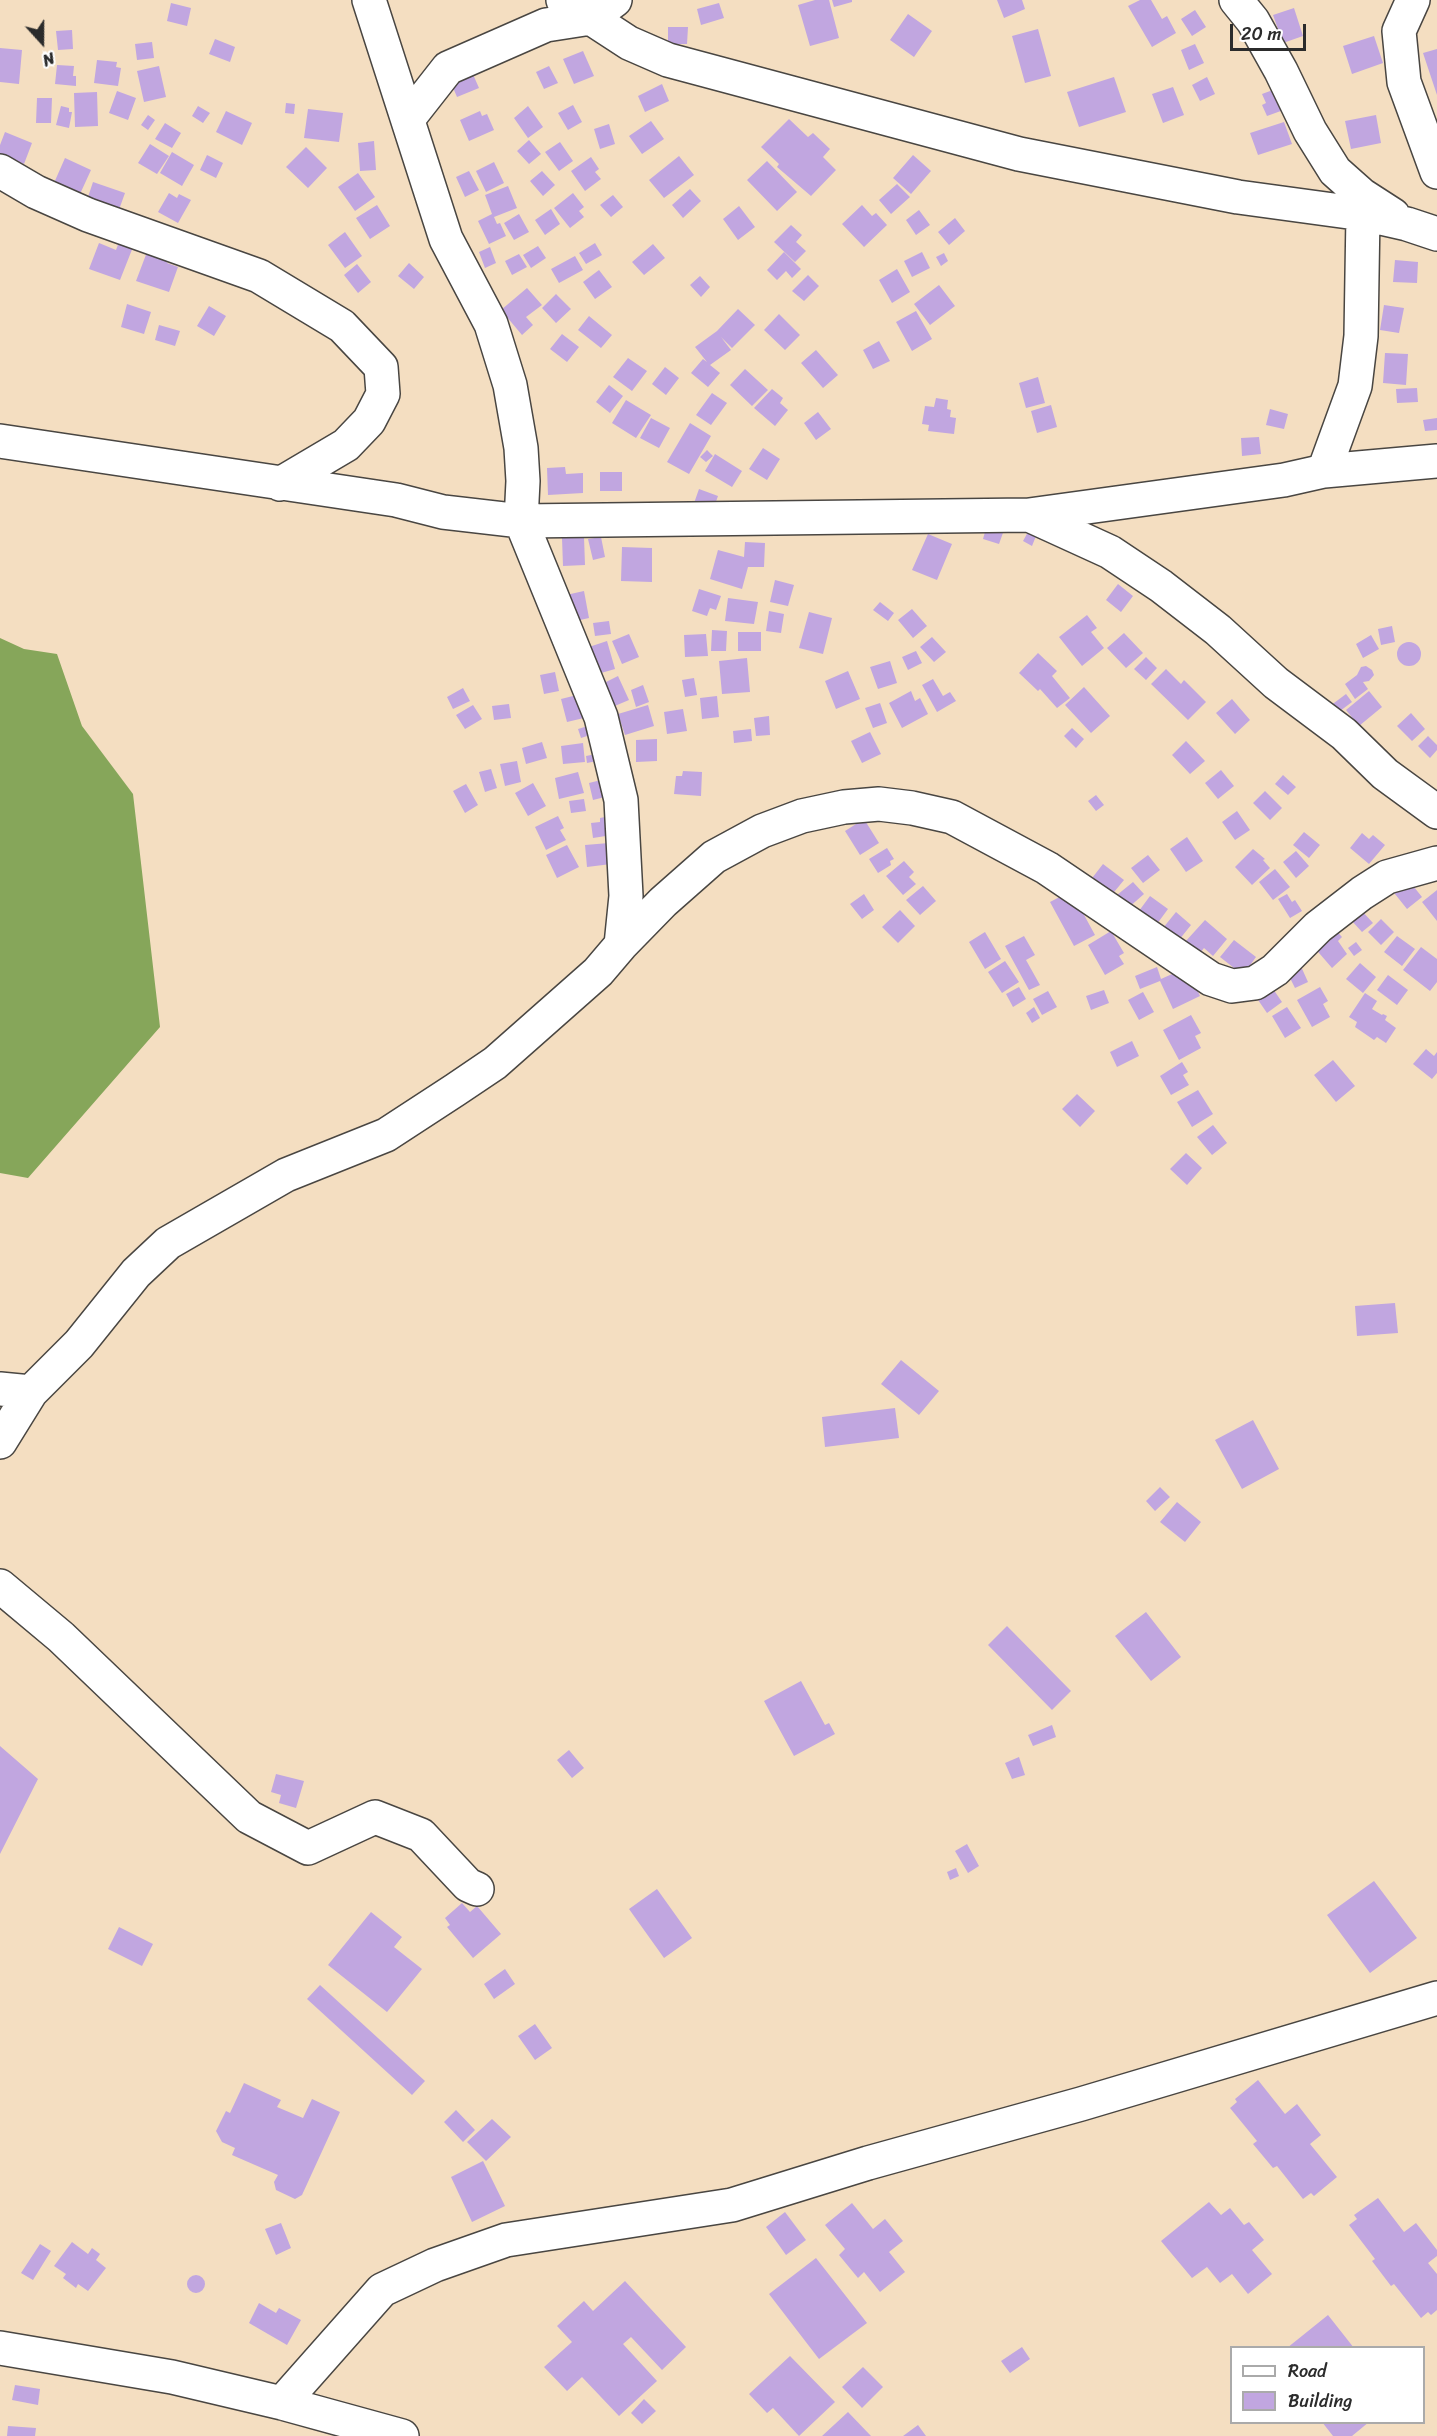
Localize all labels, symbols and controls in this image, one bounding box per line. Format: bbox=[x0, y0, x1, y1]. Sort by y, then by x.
north arrow bbox=[12, 12, 72, 72]
scale bar bbox=[1233, 12, 1310, 50]
text: 20 m bbox=[1241, 18, 1281, 50]
text: N bbox=[38, 44, 59, 75]
legend bbox=[1230, 2346, 1425, 2424]
text: Road bbox=[1288, 2355, 1327, 2387]
text: Building bbox=[1288, 2385, 1352, 2417]

